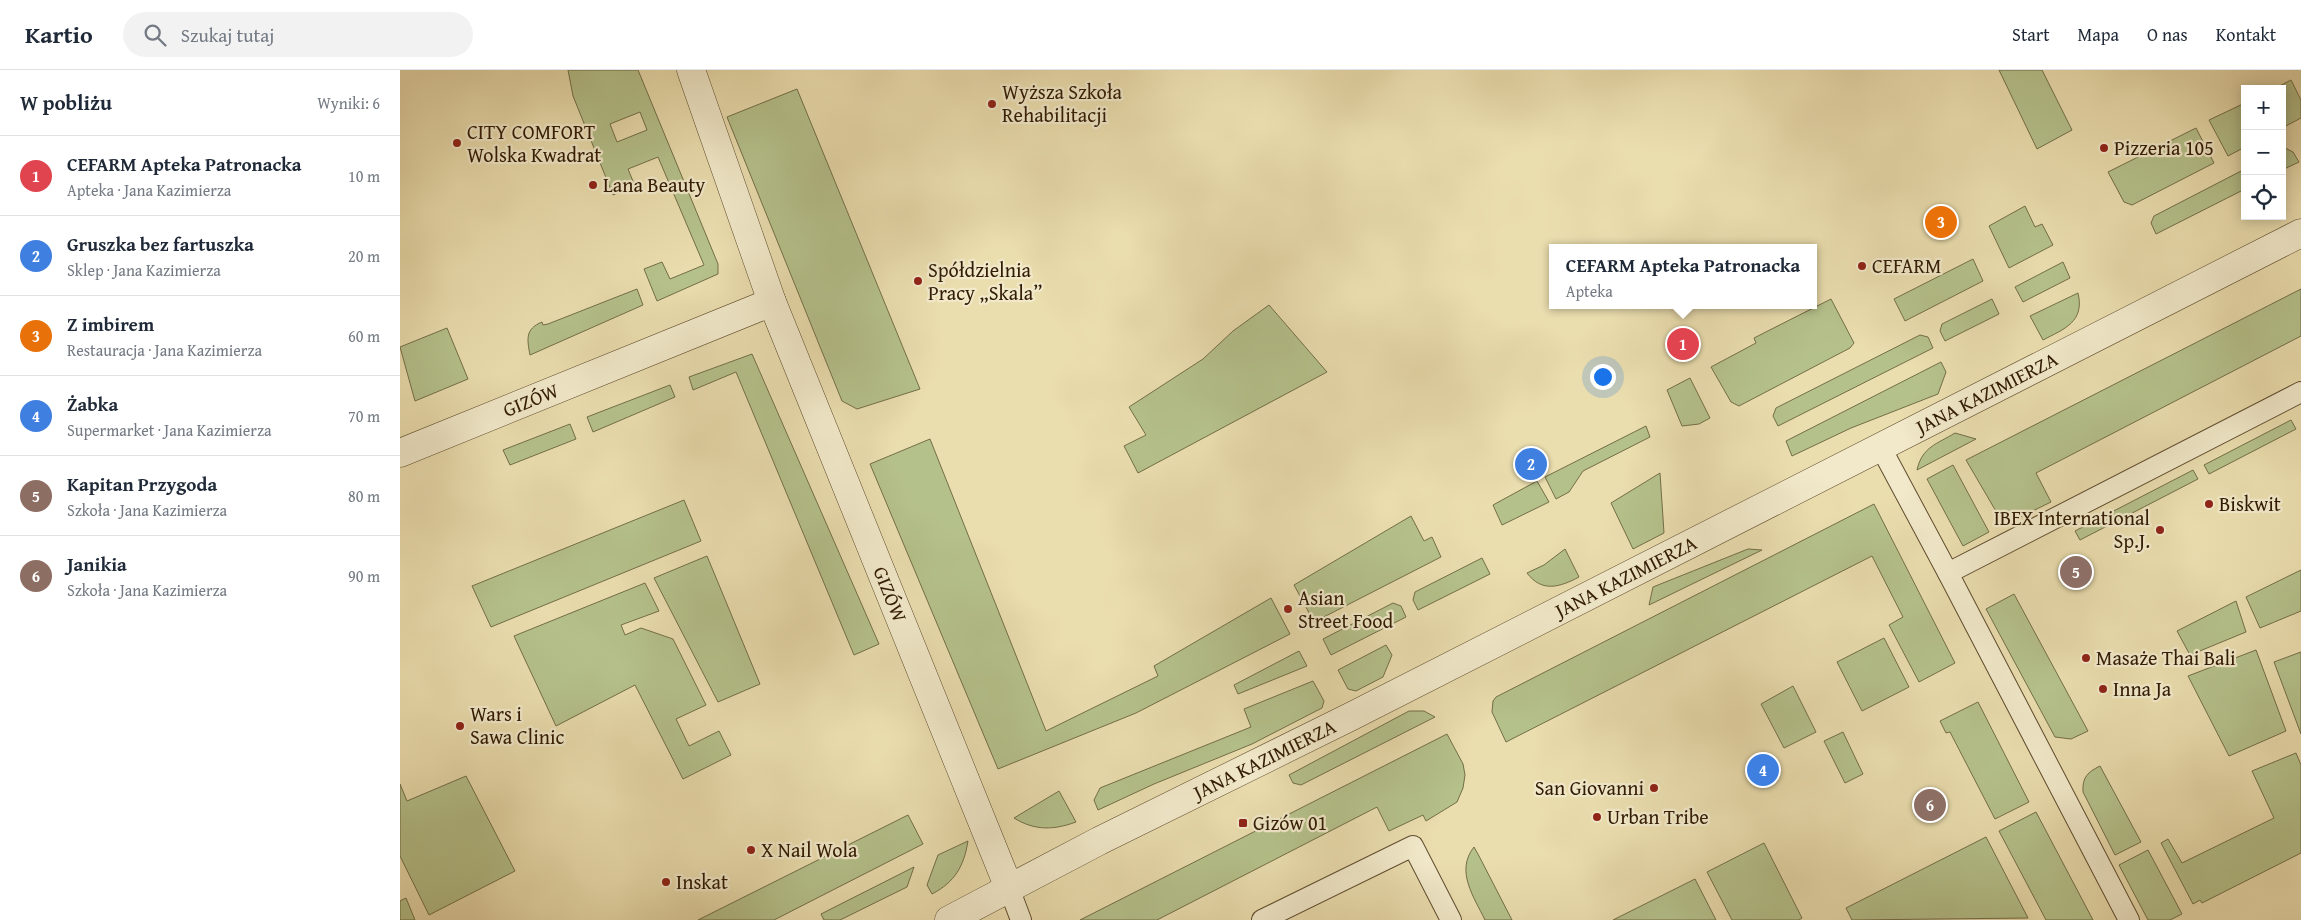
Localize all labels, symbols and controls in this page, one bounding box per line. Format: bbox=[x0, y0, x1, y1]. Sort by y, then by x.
search box bbox=[123, 12, 473, 57]
text: Kartio bbox=[25, 17, 93, 52]
icon: search bbox=[141, 21, 169, 49]
text: Szukaj tutaj bbox=[181, 21, 274, 49]
text: Start bbox=[2012, 21, 2050, 48]
text: Mapa bbox=[2078, 21, 2119, 48]
text: O nas bbox=[2147, 21, 2188, 48]
text: Kontakt bbox=[2216, 21, 2276, 48]
place label: Wyższa Szkoła Rehabilitacji bbox=[1002, 77, 1123, 129]
map controls bbox=[2241, 85, 2286, 220]
button: + bbox=[2241, 85, 2286, 130]
text: W pobliżu bbox=[20, 87, 112, 118]
text: Wyniki: 6 bbox=[317, 91, 380, 115]
marker: Wyższa Szkoła Rehabilitacji bbox=[986, 98, 998, 110]
place label: CITY COMFORT Wolska Kwadrat bbox=[467, 117, 601, 169]
button: − bbox=[2241, 130, 2286, 175]
place label: Pizzeria 105 bbox=[2114, 133, 2214, 162]
marker: CITY COMFORT Wolska Kwadrat bbox=[451, 137, 463, 149]
marker: Pizzeria 105 bbox=[2098, 142, 2110, 154]
text: CEFARM Apteka Patronacka bbox=[67, 150, 302, 178]
text: 1 bbox=[32, 164, 40, 188]
text: 10 m bbox=[348, 164, 380, 188]
place label: Lana Beauty bbox=[603, 170, 705, 199]
button: locate bbox=[2241, 175, 2286, 220]
text: Apteka · Jana Kazimierza bbox=[67, 178, 231, 202]
marker: Lana Beauty bbox=[587, 179, 599, 191]
pin: 3 bbox=[1925, 203, 1957, 241]
text: Gruszka bez fartuszka bbox=[67, 230, 254, 258]
text: 2 bbox=[32, 244, 40, 268]
text: 20 m bbox=[348, 244, 380, 268]
popup bbox=[1549, 244, 1817, 309]
text: CEFARM Apteka Patronacka bbox=[1566, 251, 1800, 279]
place label: CEFARM bbox=[1872, 251, 1941, 280]
place label: Spółdzielnia Pracy „Skala” bbox=[928, 255, 1042, 307]
text: Sklep · Jana Kazimierza bbox=[67, 258, 221, 282]
marker: CEFARM bbox=[1856, 260, 1868, 272]
marker: Spółdzielnia Pracy „Skala” bbox=[912, 275, 924, 287]
text: Apteka bbox=[1566, 279, 1613, 303]
text: Z imbirem bbox=[67, 310, 154, 338]
text: 3 bbox=[32, 324, 40, 348]
text: 60 m bbox=[348, 324, 380, 348]
pin: 1 bbox=[1667, 325, 1699, 363]
text: Restauracja · Jana Kazimierza bbox=[67, 338, 262, 362]
street label: JANA KAZIMIERZA bbox=[1908, 344, 2063, 442]
your location bbox=[1590, 364, 1616, 390]
street label: GIZÓW bbox=[498, 375, 563, 424]
text: Żabka bbox=[67, 390, 118, 418]
text: 4 bbox=[32, 404, 40, 428]
text: 70 m bbox=[348, 404, 380, 428]
text: Supermarket · Jana Kazimierza bbox=[67, 418, 272, 442]
pin: 2 bbox=[1515, 445, 1547, 483]
text: Kapitan Przygoda bbox=[67, 470, 217, 498]
text: 5 bbox=[32, 484, 40, 508]
text: 80 m bbox=[348, 484, 380, 508]
place label: Biskwit bbox=[2219, 489, 2281, 518]
text: Szkoła · Jana Kazimierza bbox=[67, 498, 227, 522]
marker: Biskwit bbox=[2203, 498, 2215, 510]
place label: IBEX International Sp.J. bbox=[1994, 503, 2150, 555]
marker: IBEX International Sp.J. bbox=[2154, 524, 2166, 536]
street label: JANA KAZIMIERZA bbox=[1547, 528, 1702, 626]
text: Janikia bbox=[67, 550, 127, 578]
pin: 5 bbox=[2060, 553, 2092, 591]
street label: GIZÓW bbox=[866, 562, 915, 626]
text: 6 bbox=[32, 564, 40, 588]
text: 90 m bbox=[348, 564, 380, 588]
text: Szkoła · Jana Kazimierza bbox=[67, 578, 227, 602]
place label: Asian Street Food bbox=[1298, 583, 1393, 635]
marker: Asian Street Food bbox=[1282, 603, 1294, 615]
place label: Masaże Thai Bali bbox=[2096, 643, 2236, 672]
marker: Masaże Thai Bali bbox=[2080, 652, 2092, 664]
place label: Inna Ja bbox=[2113, 674, 2172, 703]
marker: Inna Ja bbox=[2097, 683, 2109, 695]
place label: Wars i Sawa Clinic bbox=[470, 699, 565, 751]
street label: JANA KAZIMIERZA bbox=[1185, 711, 1340, 808]
marker: Wars i Sawa Clinic bbox=[454, 720, 466, 732]
pin: 4 bbox=[1747, 751, 1779, 789]
place label: San Giovanni bbox=[1535, 773, 1644, 802]
marker: San Giovanni bbox=[1648, 782, 1660, 794]
pin: 6 bbox=[1914, 786, 1946, 824]
place label: Urban Tribe bbox=[1607, 802, 1709, 831]
place label: Gizów 01 bbox=[1253, 808, 1327, 837]
marker: Urban Tribe bbox=[1591, 811, 1603, 823]
marker: Gizów 01 bbox=[1237, 817, 1249, 829]
place label: X Nail Wola bbox=[761, 835, 858, 864]
marker: X Nail Wola bbox=[745, 844, 757, 856]
place label: Inskat bbox=[676, 867, 728, 896]
marker: Inskat bbox=[660, 876, 672, 888]

